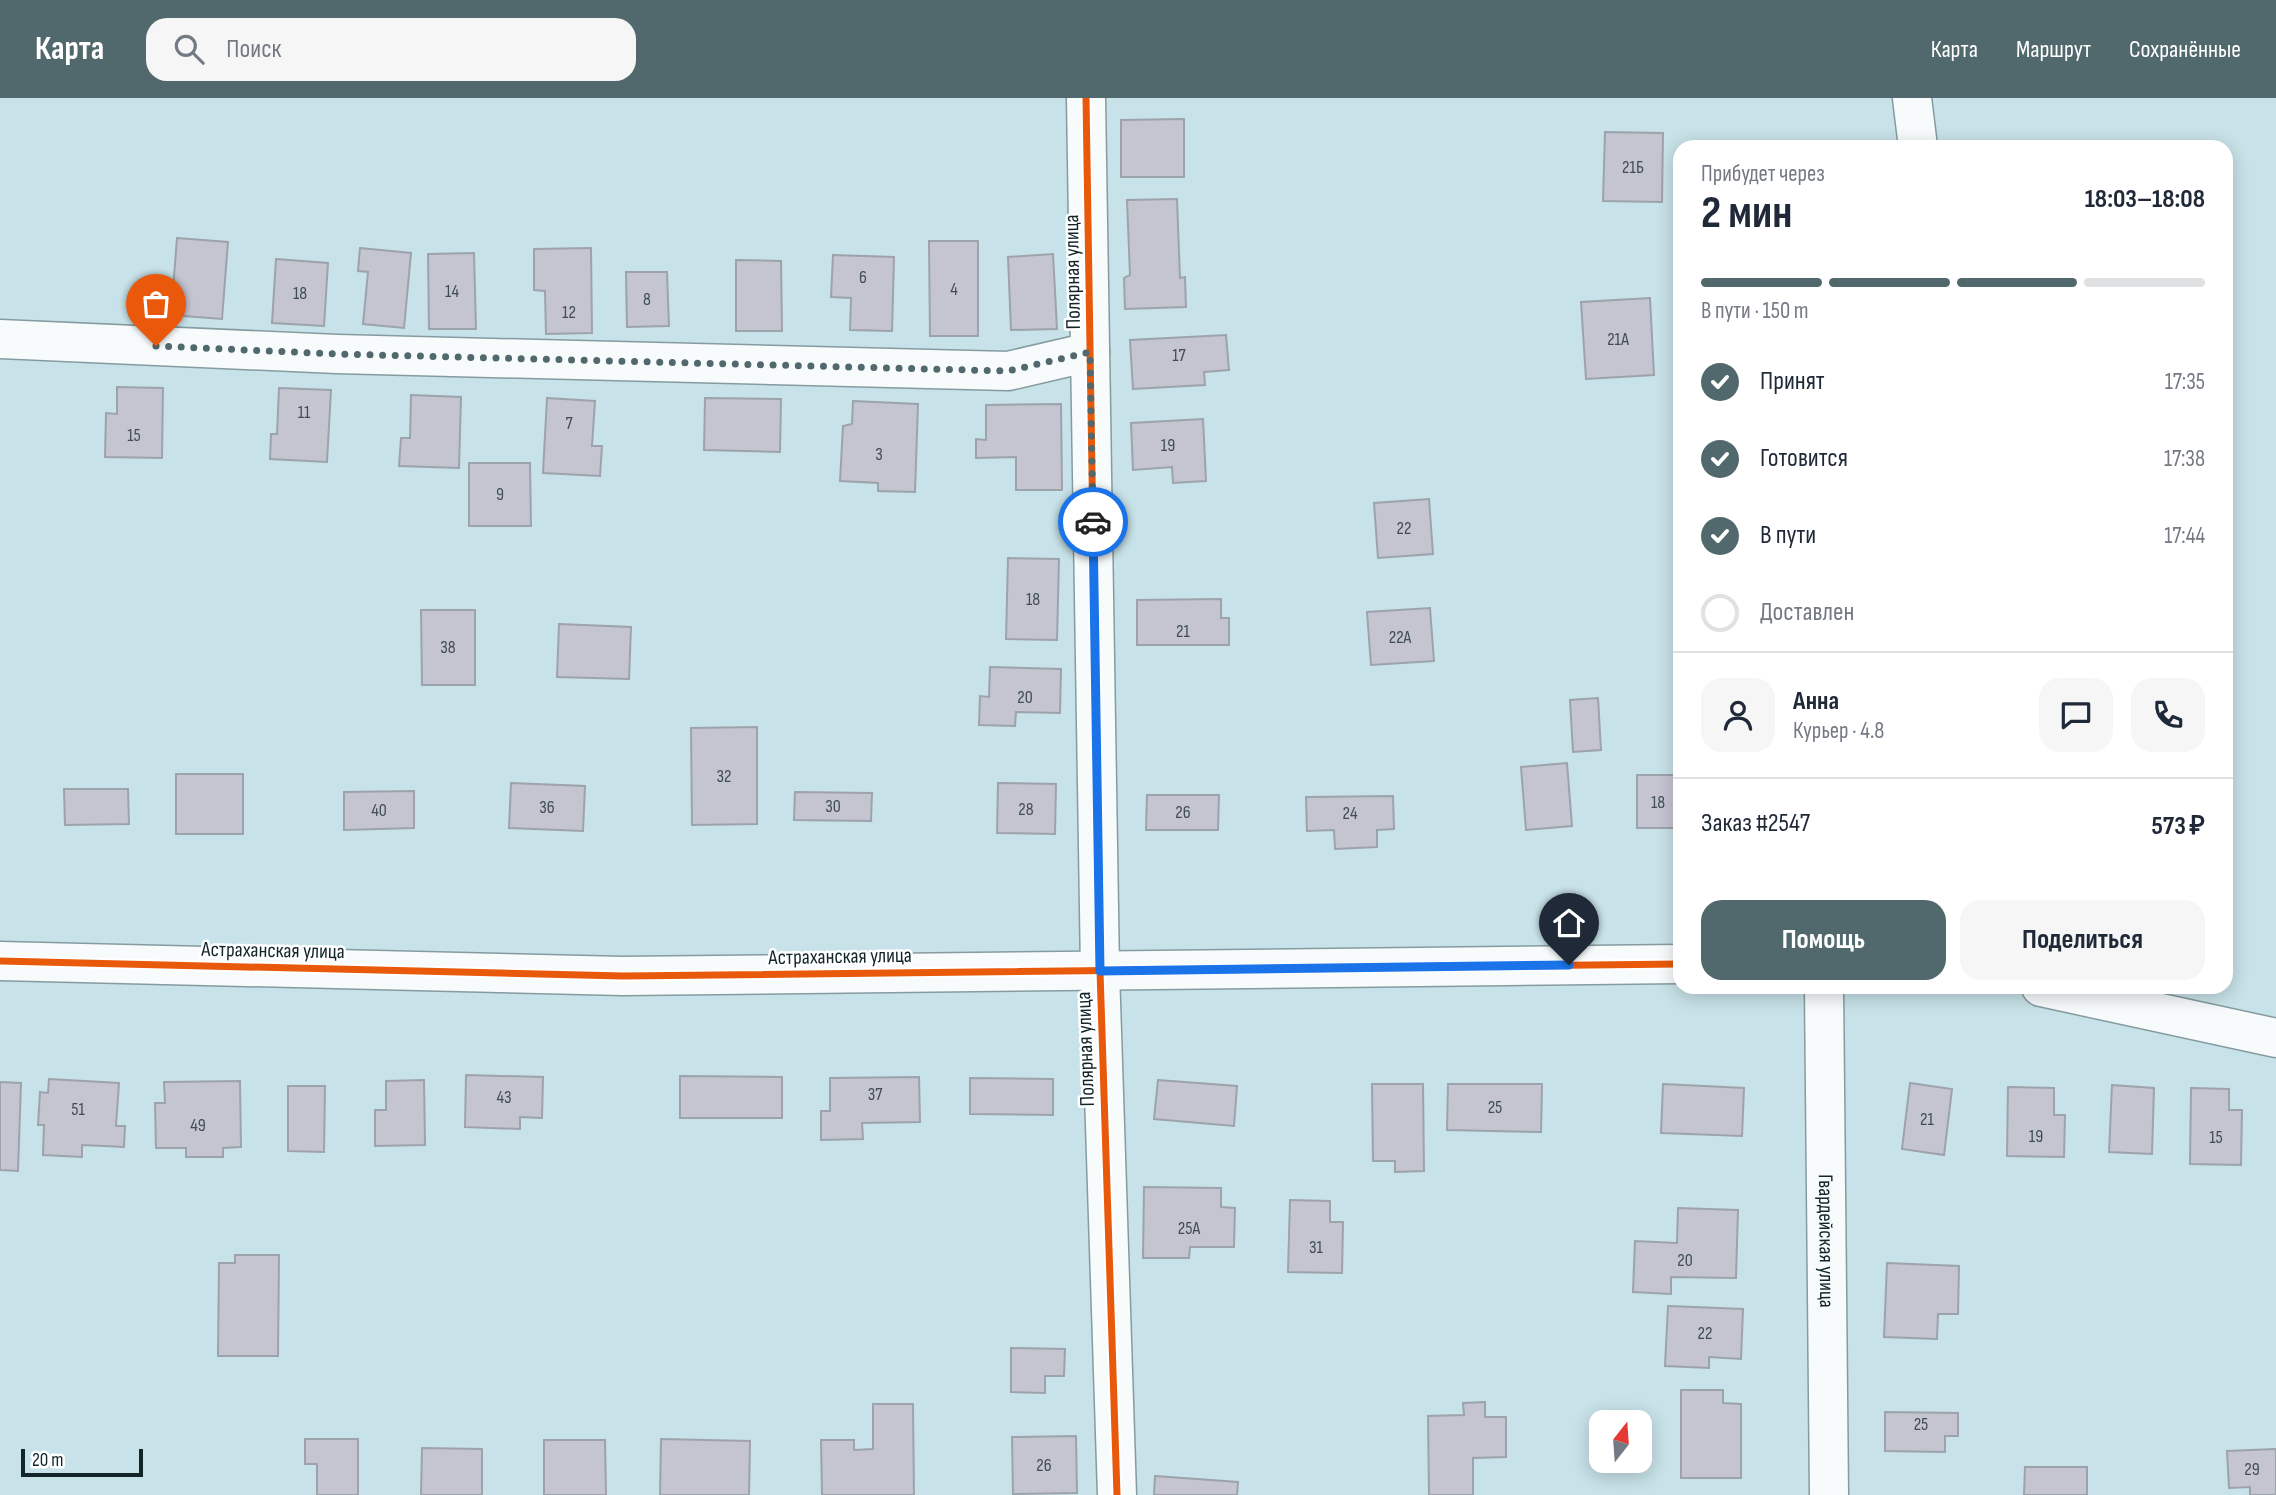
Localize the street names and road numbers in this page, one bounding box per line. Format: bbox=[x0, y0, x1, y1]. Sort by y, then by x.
street label: Полярная улица bbox=[1059, 214, 1086, 330]
street label: Астраханская улица bbox=[200, 937, 345, 964]
street label: Астраханская улица bbox=[767, 943, 912, 970]
street label: Полярная улица bbox=[1071, 991, 1100, 1107]
street label: Гвардейская улица bbox=[1813, 1174, 1839, 1308]

